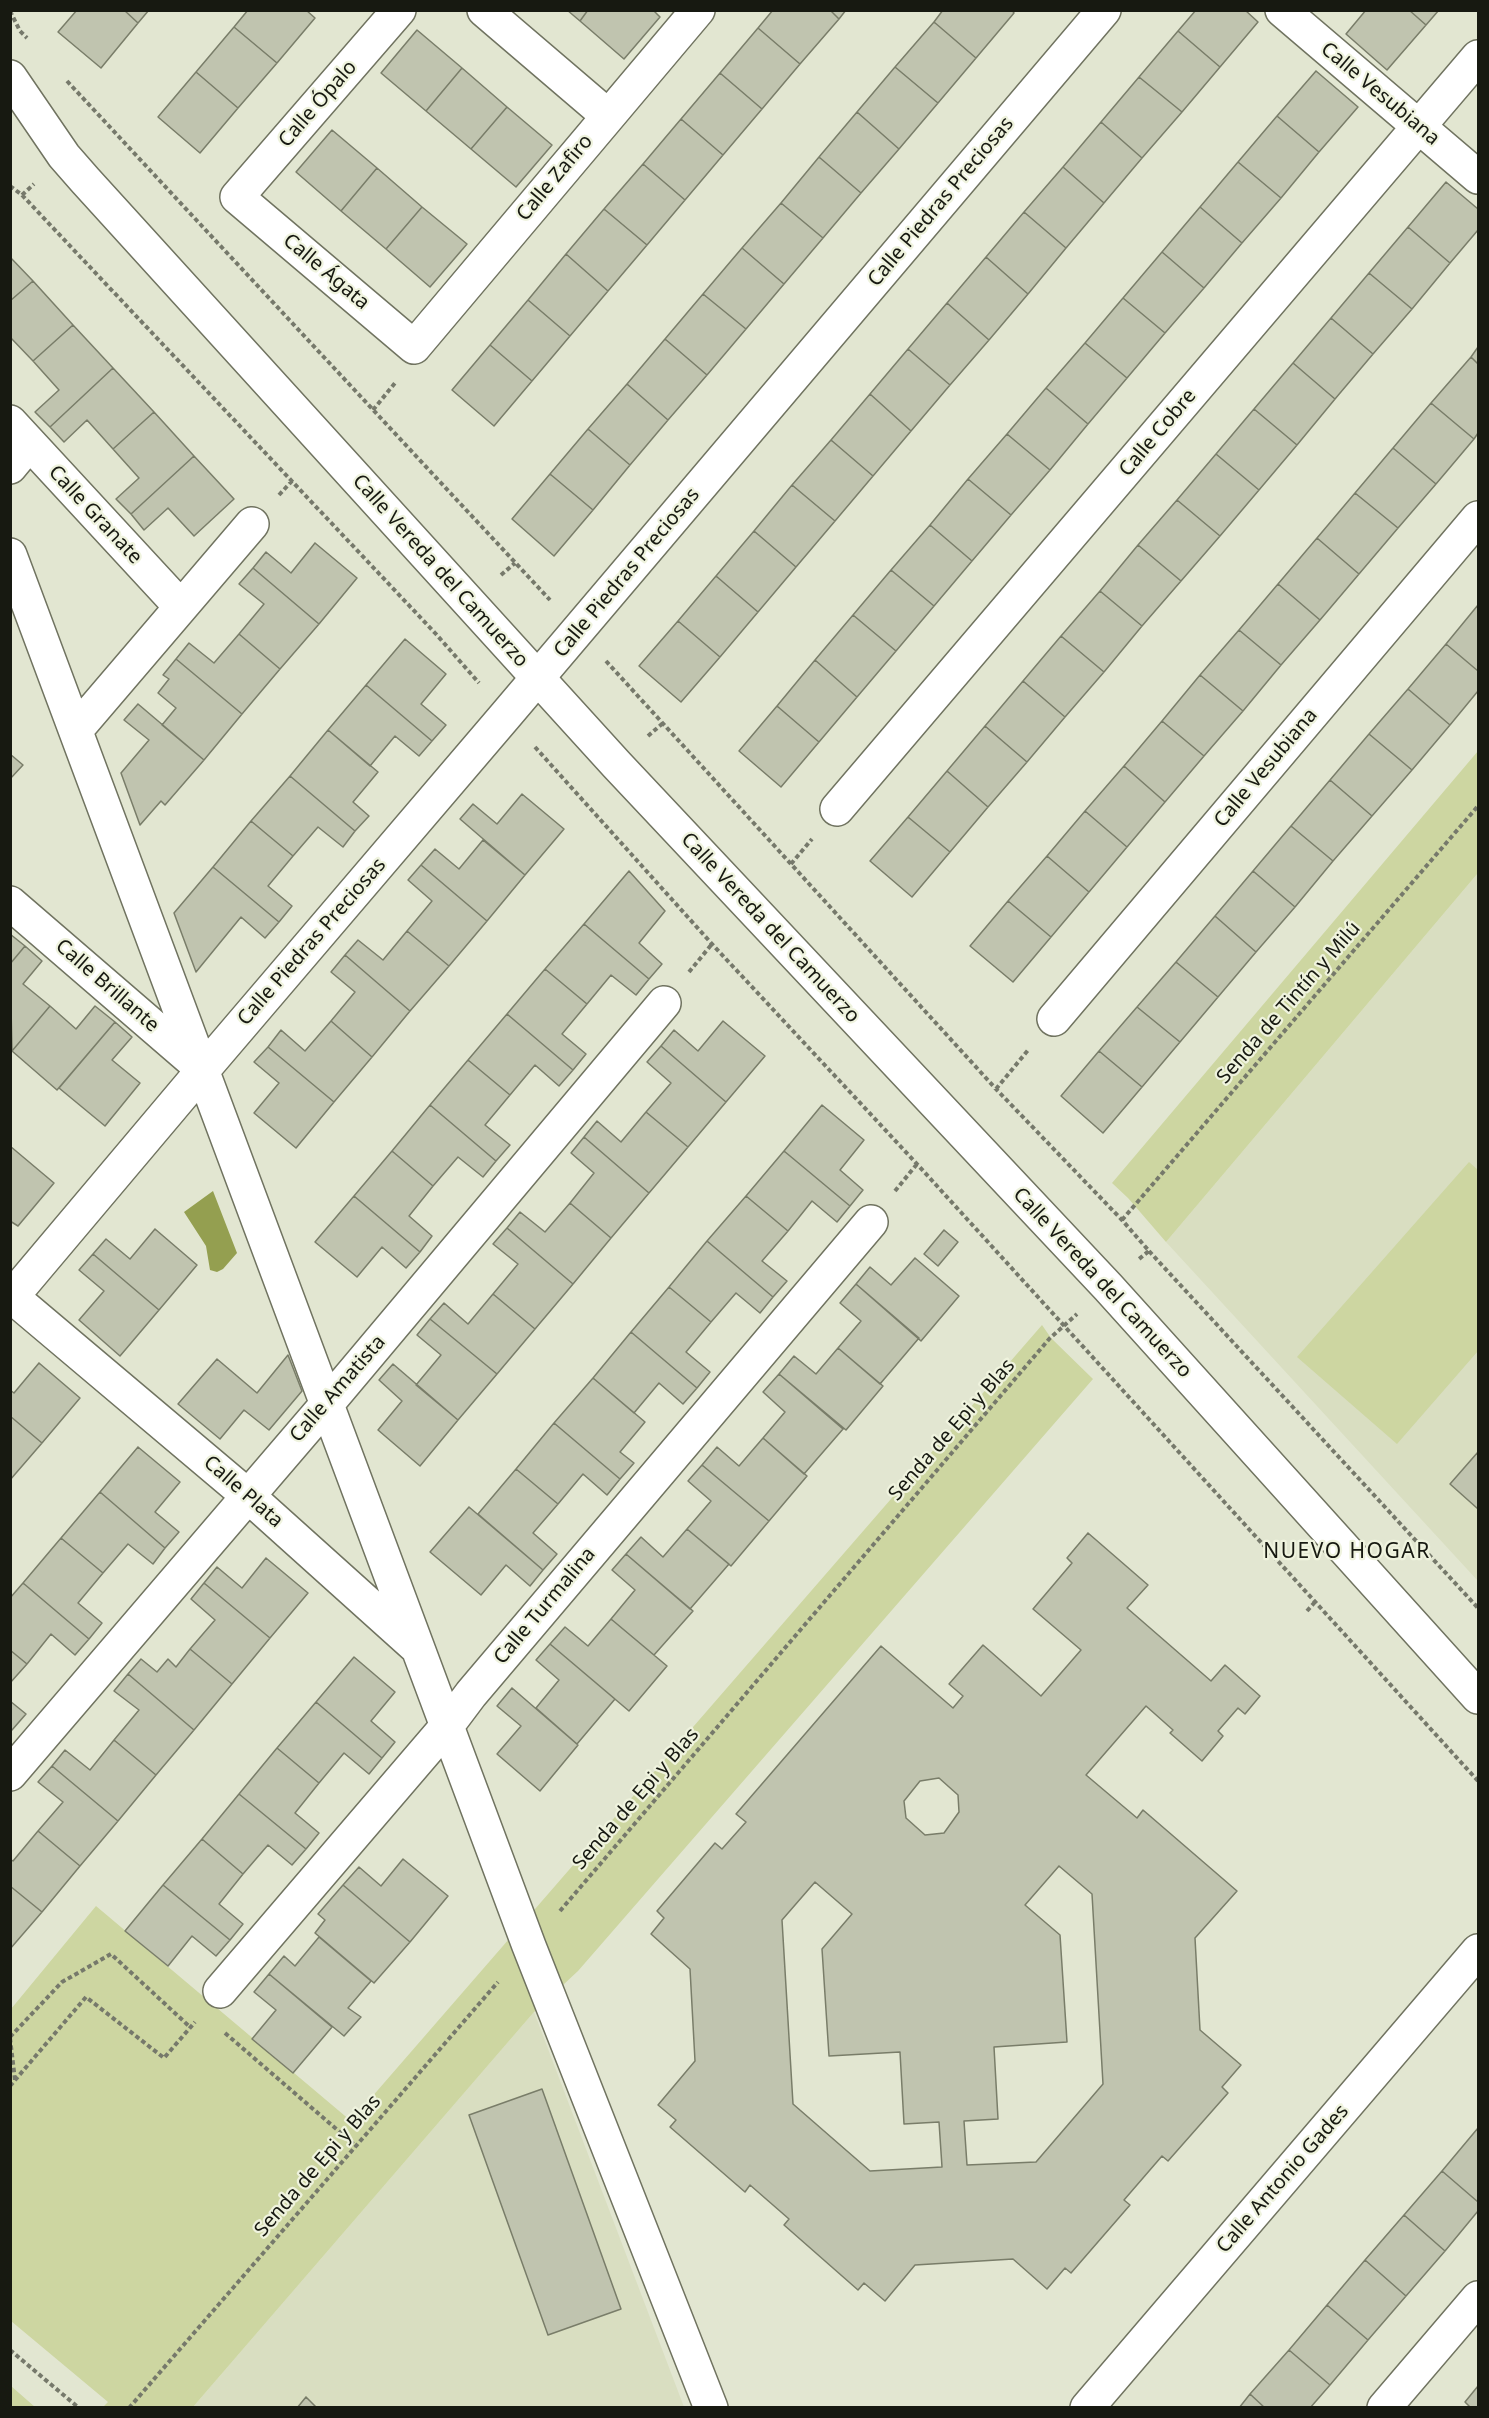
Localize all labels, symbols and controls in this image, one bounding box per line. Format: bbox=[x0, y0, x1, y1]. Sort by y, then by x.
street label: Calle Vesubiana bbox=[1316, 37, 1444, 151]
street label: Calle Ópalo bbox=[274, 56, 362, 152]
street label: Calle Piedras Preciosas bbox=[863, 112, 1019, 292]
street label: Calle Zafiro bbox=[512, 130, 598, 226]
street label: Calle Ágata bbox=[278, 229, 374, 315]
street label: Calle Cobre bbox=[1114, 384, 1202, 482]
street label: Calle Granate bbox=[43, 461, 147, 569]
street label: Calle Vereda del Camuerzo bbox=[347, 470, 533, 672]
street label: Calle Piedras Preciosas bbox=[549, 483, 705, 663]
street label: Calle Vesubiana bbox=[1209, 704, 1323, 832]
street label: Calle Vereda del Camuerzo bbox=[676, 828, 864, 1028]
street label: Calle Piedras Preciosas bbox=[233, 853, 391, 1031]
street label: Senda de Tintín y Milú bbox=[1212, 917, 1366, 1089]
street label: Calle Brillante bbox=[50, 934, 164, 1038]
street label: Calle Vereda del Camuerzo bbox=[1008, 1183, 1196, 1383]
street label: Calle Amatista bbox=[285, 1331, 391, 1447]
street label: Senda de Epi y Blas bbox=[884, 1354, 1020, 1506]
street label: Calle Plata bbox=[198, 1451, 288, 1533]
district label: NUEVO HOGAR bbox=[1263, 1539, 1431, 1565]
street label: Calle Turmalina bbox=[489, 1543, 601, 1669]
street label: Senda de Epi y Blas bbox=[568, 1723, 704, 1875]
street label: Senda de Epi y Blas bbox=[250, 2090, 386, 2242]
street label: Calle Antonio Gades bbox=[1212, 2100, 1354, 2258]

